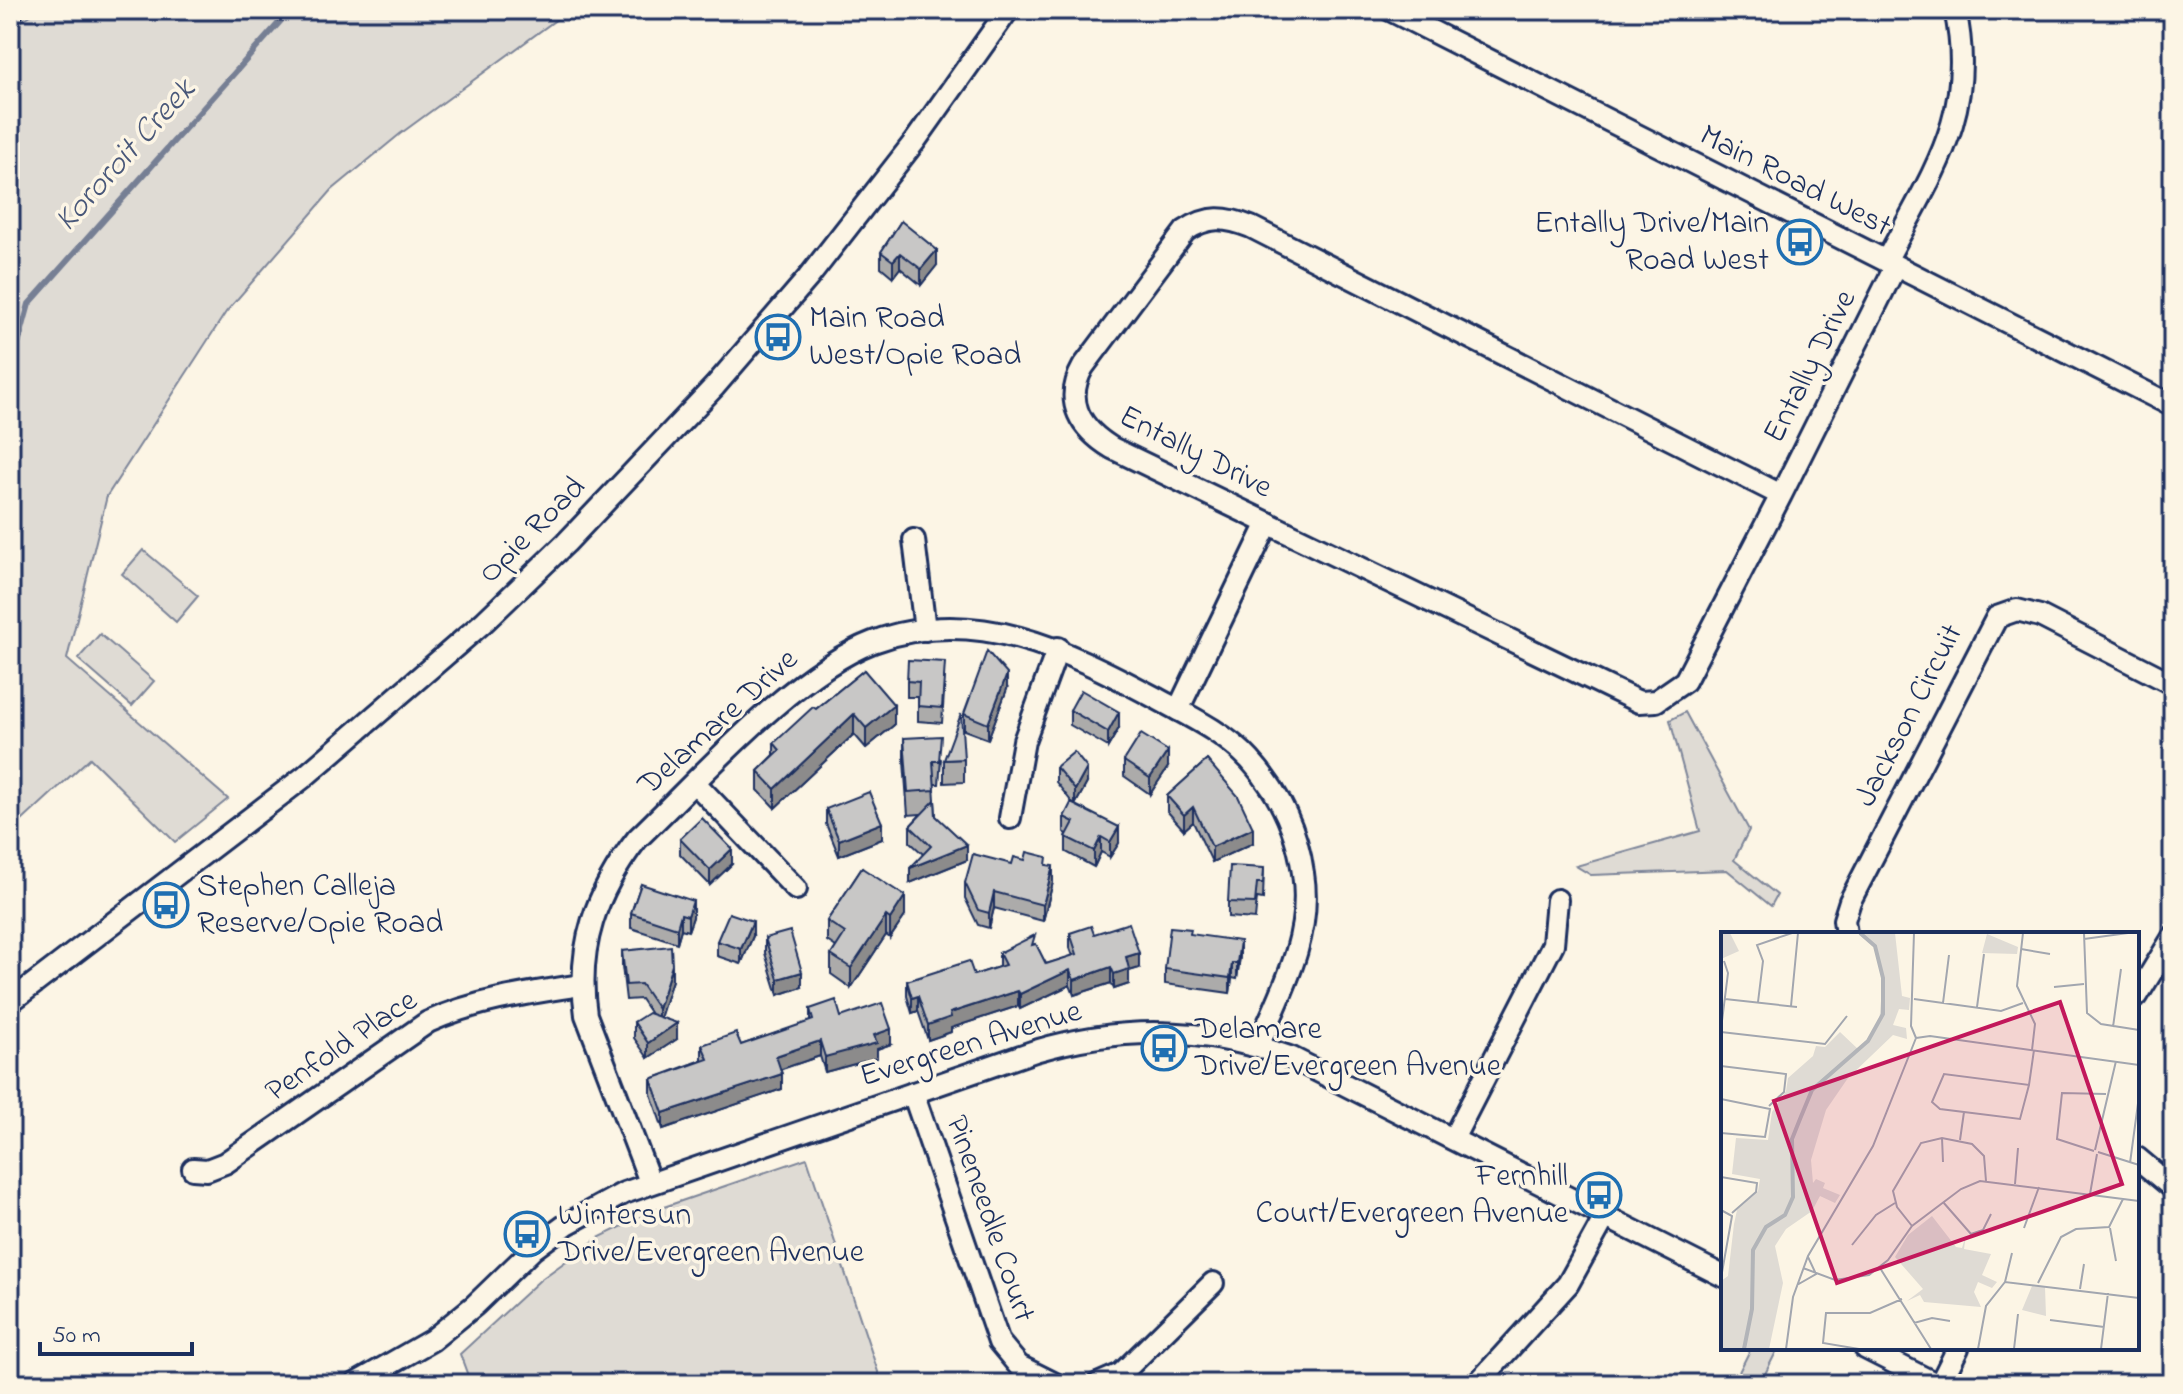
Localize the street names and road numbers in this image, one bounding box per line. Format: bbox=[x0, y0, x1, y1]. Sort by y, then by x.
street label: Main Road West bbox=[1691, 113, 1899, 251]
street label: Entally Drive bbox=[1752, 282, 1870, 452]
street label: Entally Drive bbox=[1110, 394, 1280, 512]
street label: Opie Road bbox=[468, 466, 598, 596]
street label: Jackson Circuit bbox=[1844, 616, 1976, 816]
street label: Delamare Drive bbox=[628, 638, 810, 809]
street label: Penfold Place bbox=[257, 978, 428, 1115]
street label: Evergreen Avenue bbox=[854, 989, 1088, 1101]
street label: Pineneedle Court bbox=[932, 1109, 1046, 1329]

